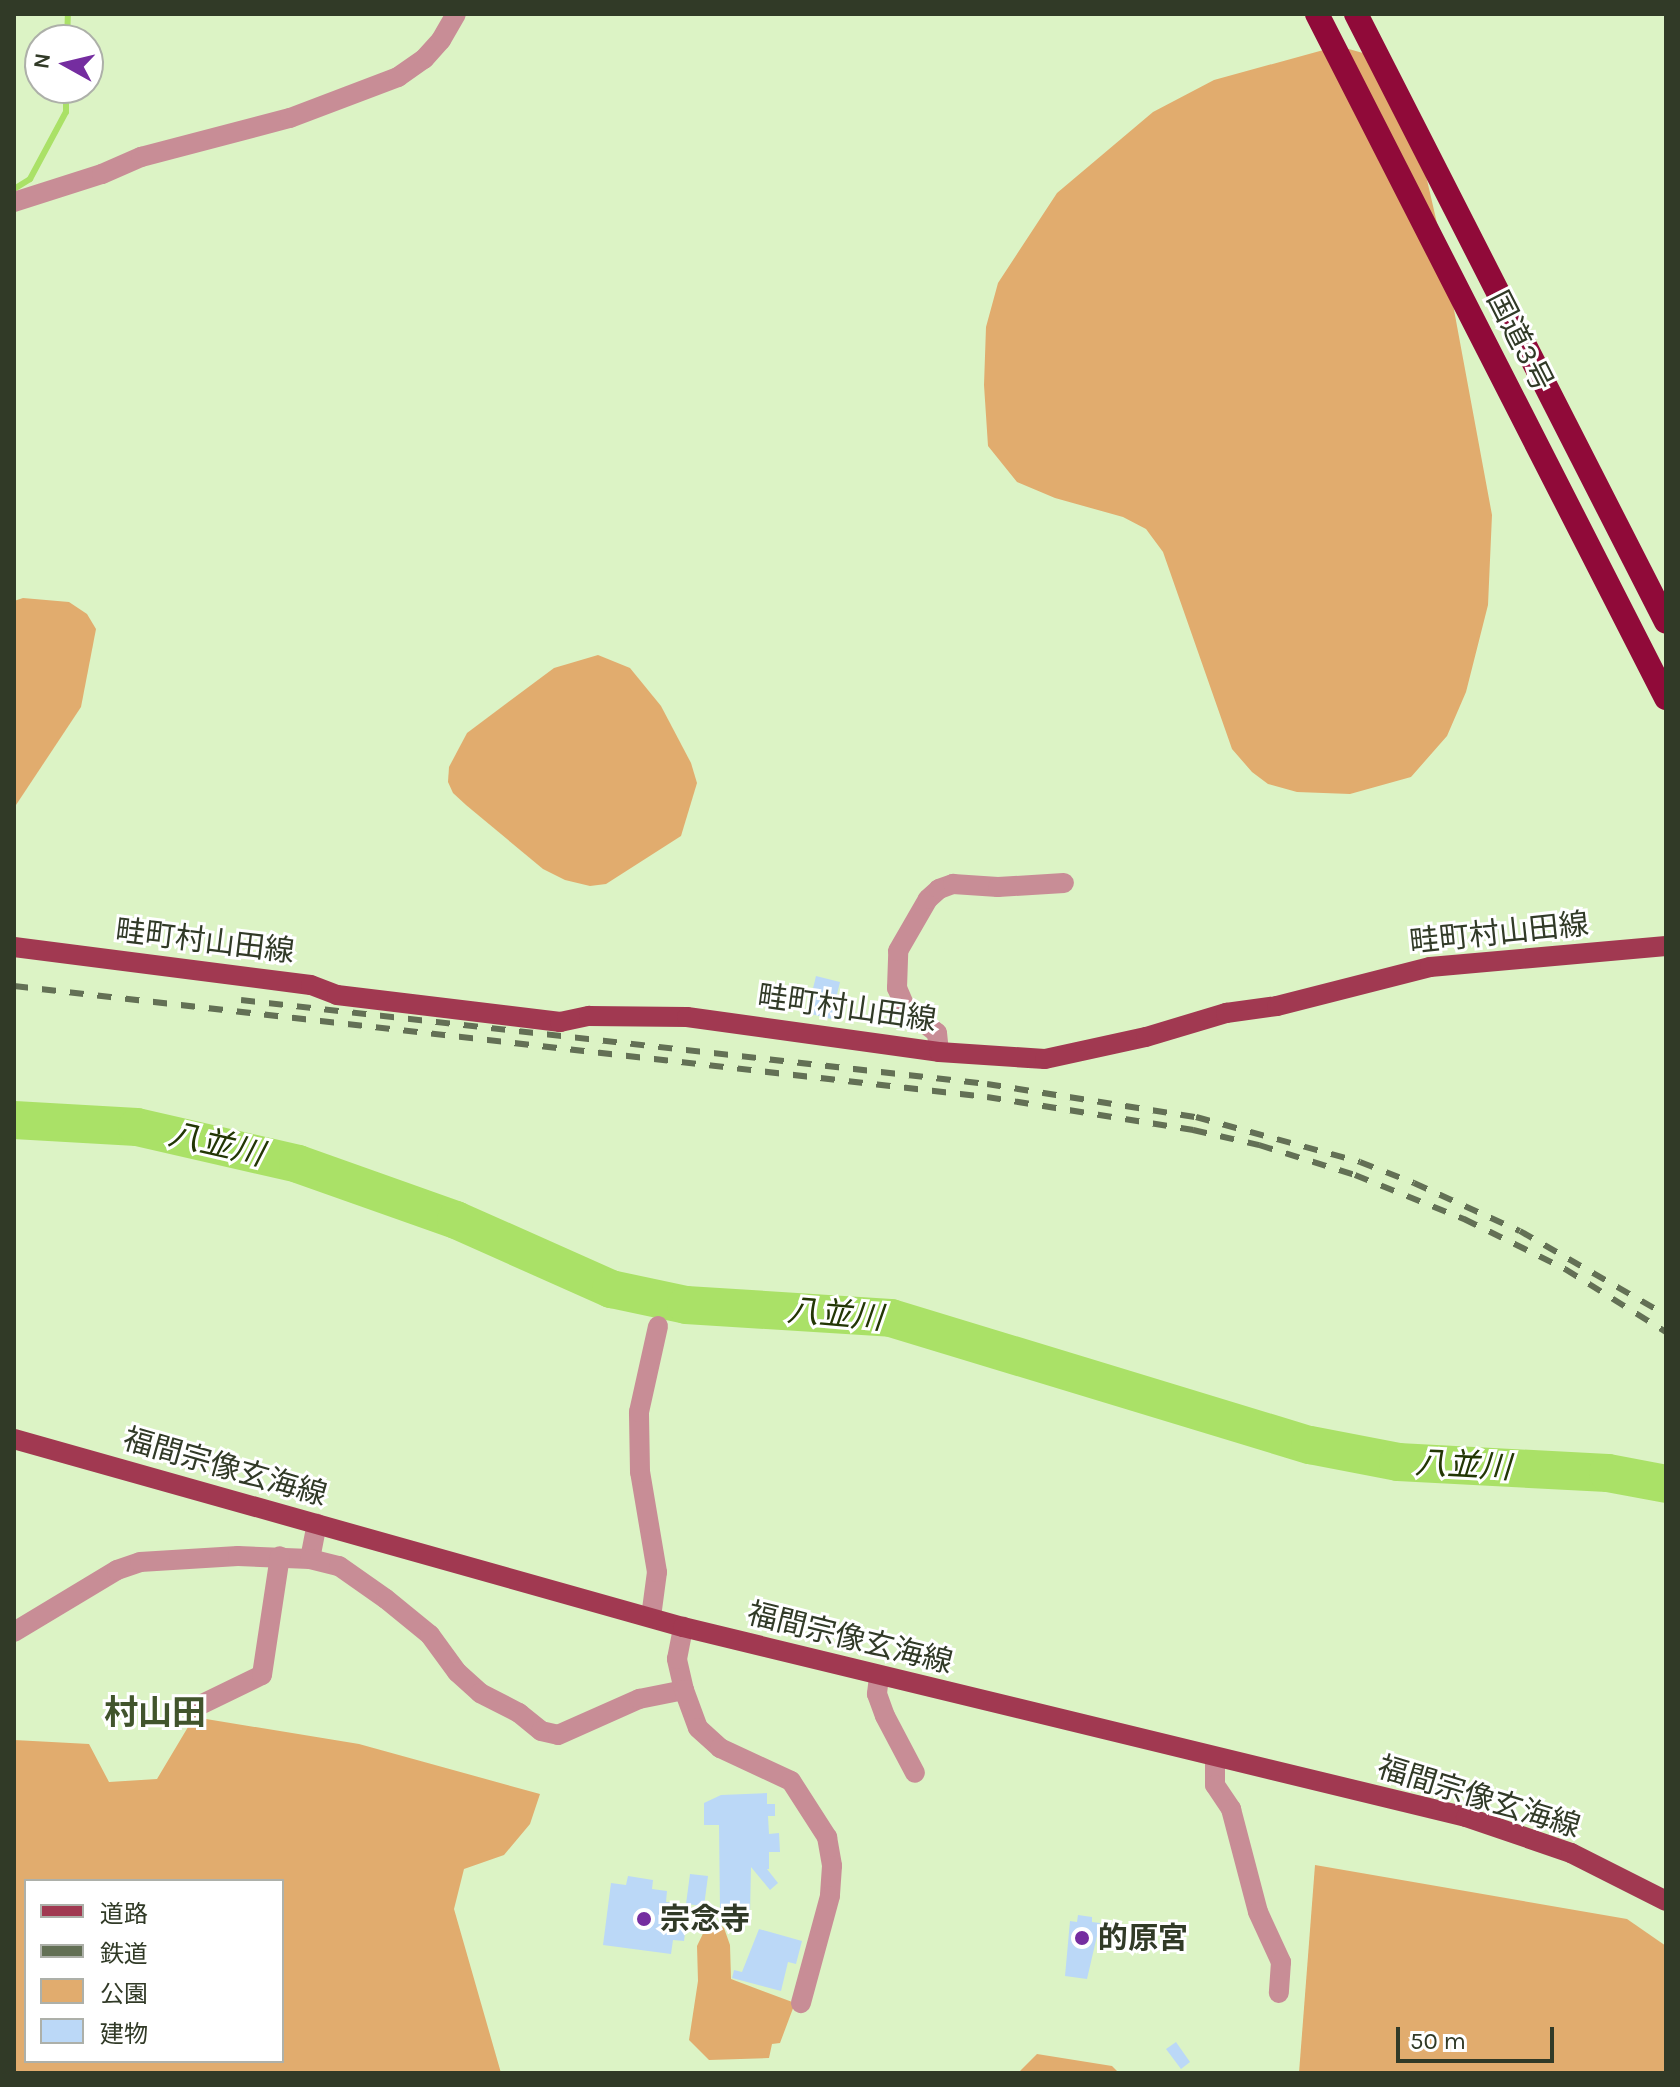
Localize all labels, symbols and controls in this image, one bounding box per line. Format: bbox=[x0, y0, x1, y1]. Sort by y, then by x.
north arrow bbox=[24, 24, 104, 104]
text: N bbox=[28, 51, 56, 71]
street label: 国道3号 bbox=[1480, 285, 1560, 397]
street label: 畦町村山田線 bbox=[1408, 906, 1590, 960]
street label: 畦町村山田線 bbox=[113, 912, 297, 970]
street label: 畦町村山田線 bbox=[755, 978, 939, 1038]
water label: 八並川 bbox=[165, 1115, 267, 1175]
water label: 八並川 bbox=[786, 1292, 884, 1338]
street label: 福間宗像玄海線 bbox=[119, 1421, 331, 1513]
water label: 八並川 bbox=[1414, 1444, 1512, 1488]
street label: 福間宗像玄海線 bbox=[744, 1595, 956, 1681]
district label: 村山田 bbox=[104, 1694, 206, 1734]
street label: 福間宗像玄海線 bbox=[1373, 1749, 1585, 1845]
legend bbox=[24, 1879, 284, 2063]
text: 道路 bbox=[100, 1900, 148, 1928]
place label: 宗念寺 bbox=[660, 1901, 750, 1937]
marker: 宗念寺 bbox=[635, 1910, 653, 1928]
place label: 的原宮 bbox=[1098, 1920, 1188, 1956]
marker: 的原宮 bbox=[1073, 1929, 1091, 1947]
text: 鉄道 bbox=[100, 1940, 148, 1968]
text: 公園 bbox=[100, 1980, 148, 2008]
scale bar bbox=[1400, 2011, 1558, 2061]
text: 建物 bbox=[100, 2020, 148, 2048]
text: 50 m bbox=[1410, 2027, 1466, 2055]

